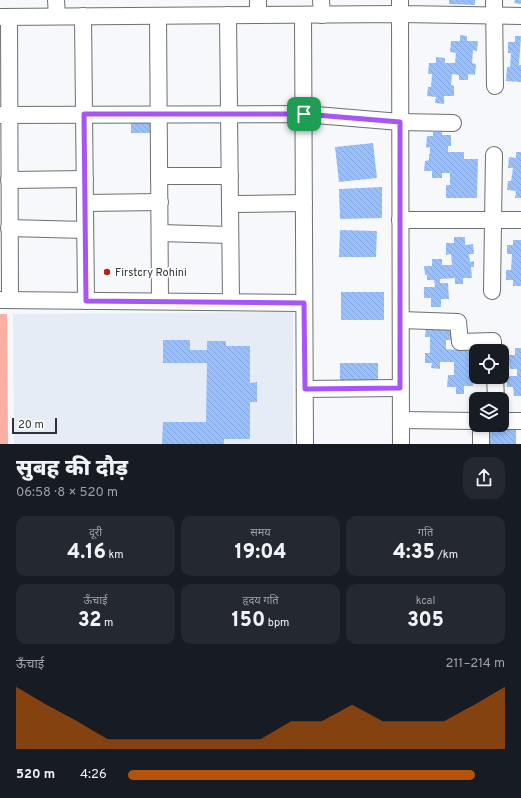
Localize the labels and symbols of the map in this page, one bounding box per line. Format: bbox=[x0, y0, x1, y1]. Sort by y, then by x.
pin bbox=[287, 97, 321, 131]
place label: Firstcry Rohini bbox=[115, 266, 187, 280]
marker: Firstcry Rohini bbox=[102, 267, 112, 277]
scale bar bbox=[12, 416, 57, 435]

